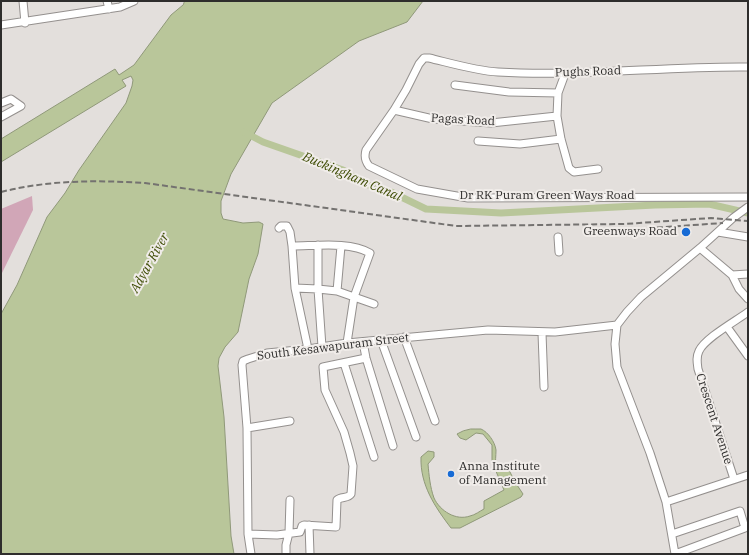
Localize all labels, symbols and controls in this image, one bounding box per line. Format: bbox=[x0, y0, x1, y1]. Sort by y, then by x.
street label: Pughs Road bbox=[555, 64, 621, 80]
street label: Pagas Road bbox=[431, 111, 495, 129]
water label: Buckingham Canal bbox=[300, 149, 404, 205]
street label: Dr RK Puram Green Ways Road bbox=[459, 189, 635, 203]
place label: Greenways Road bbox=[583, 225, 677, 239]
marker: Greenways Road bbox=[680, 226, 692, 238]
water label: Adyar River bbox=[127, 230, 173, 296]
street label: South Kesawapuram Street bbox=[256, 331, 410, 363]
street label: Crescent Avenue bbox=[693, 372, 735, 466]
place label: Anna Institute of Management bbox=[459, 460, 546, 488]
marker: Anna Institute of Management bbox=[446, 469, 456, 479]

